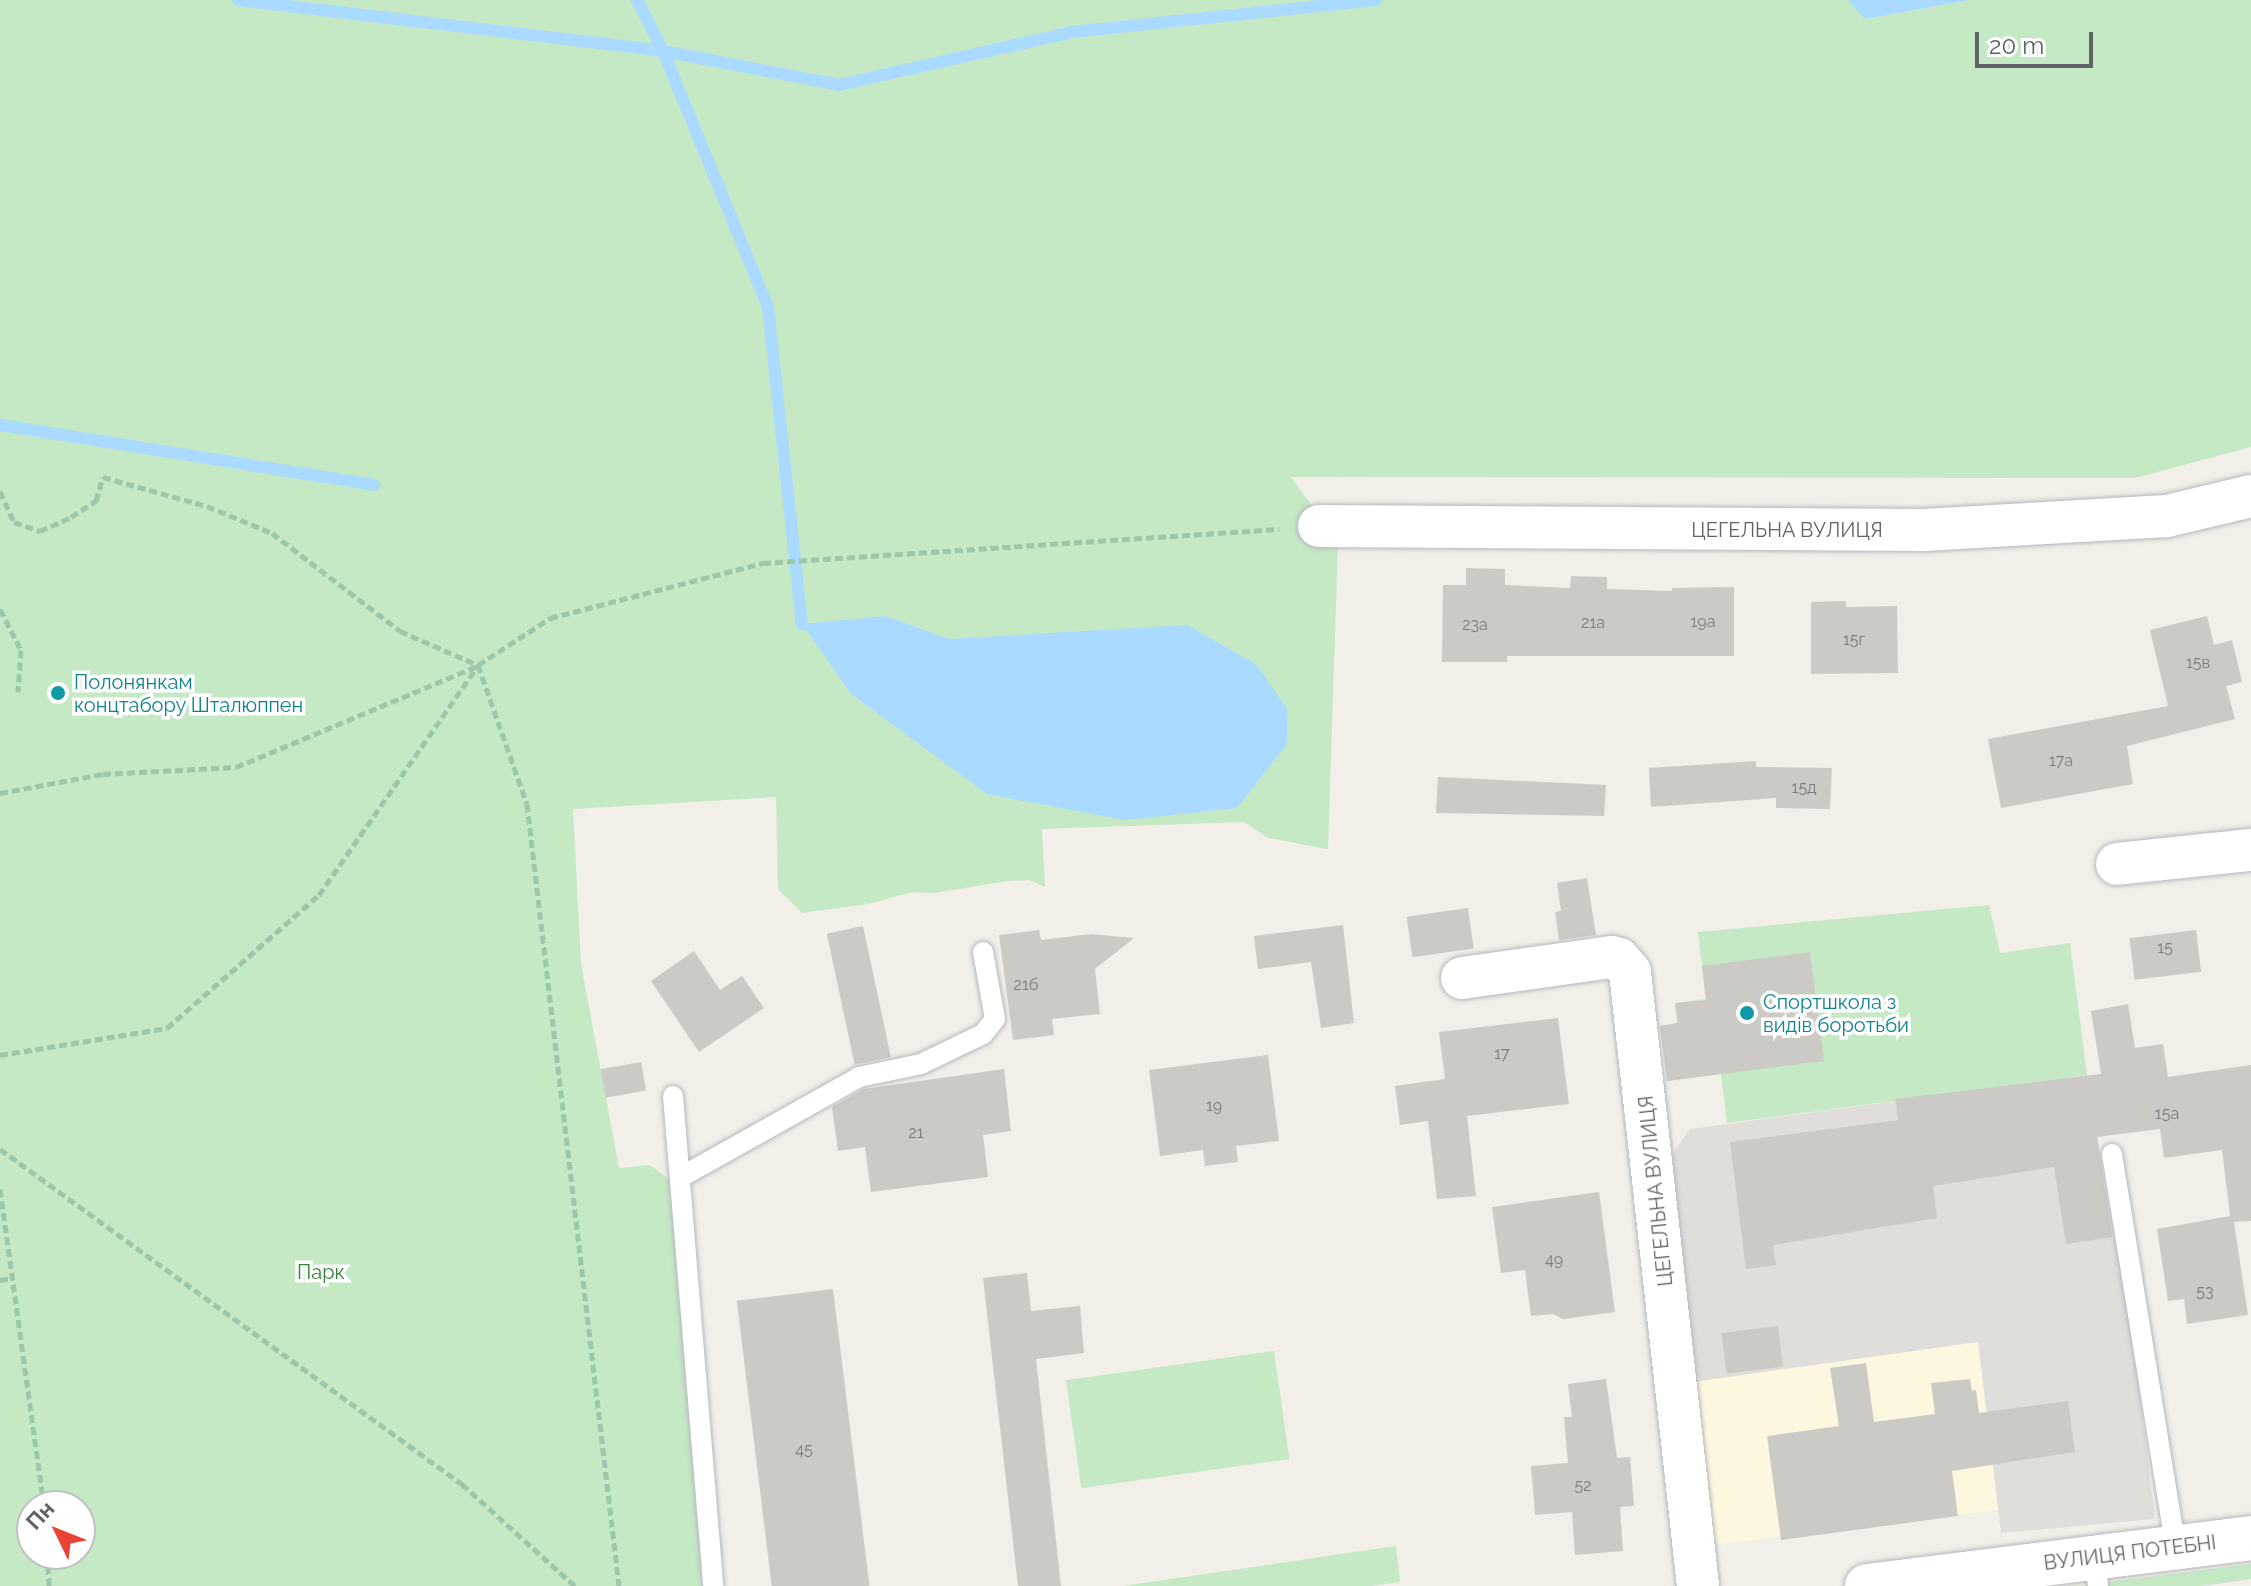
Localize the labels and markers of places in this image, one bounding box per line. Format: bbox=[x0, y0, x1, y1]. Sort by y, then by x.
place label: Полонянкам концтабору Шталюппен bbox=[74, 670, 304, 717]
marker: Полонянкам концтабору Шталюппен bbox=[49, 684, 67, 702]
place label: Спортшкола з видів боротьби bbox=[1763, 990, 1909, 1037]
marker: Спортшкола з видів боротьби bbox=[1738, 1004, 1756, 1022]

